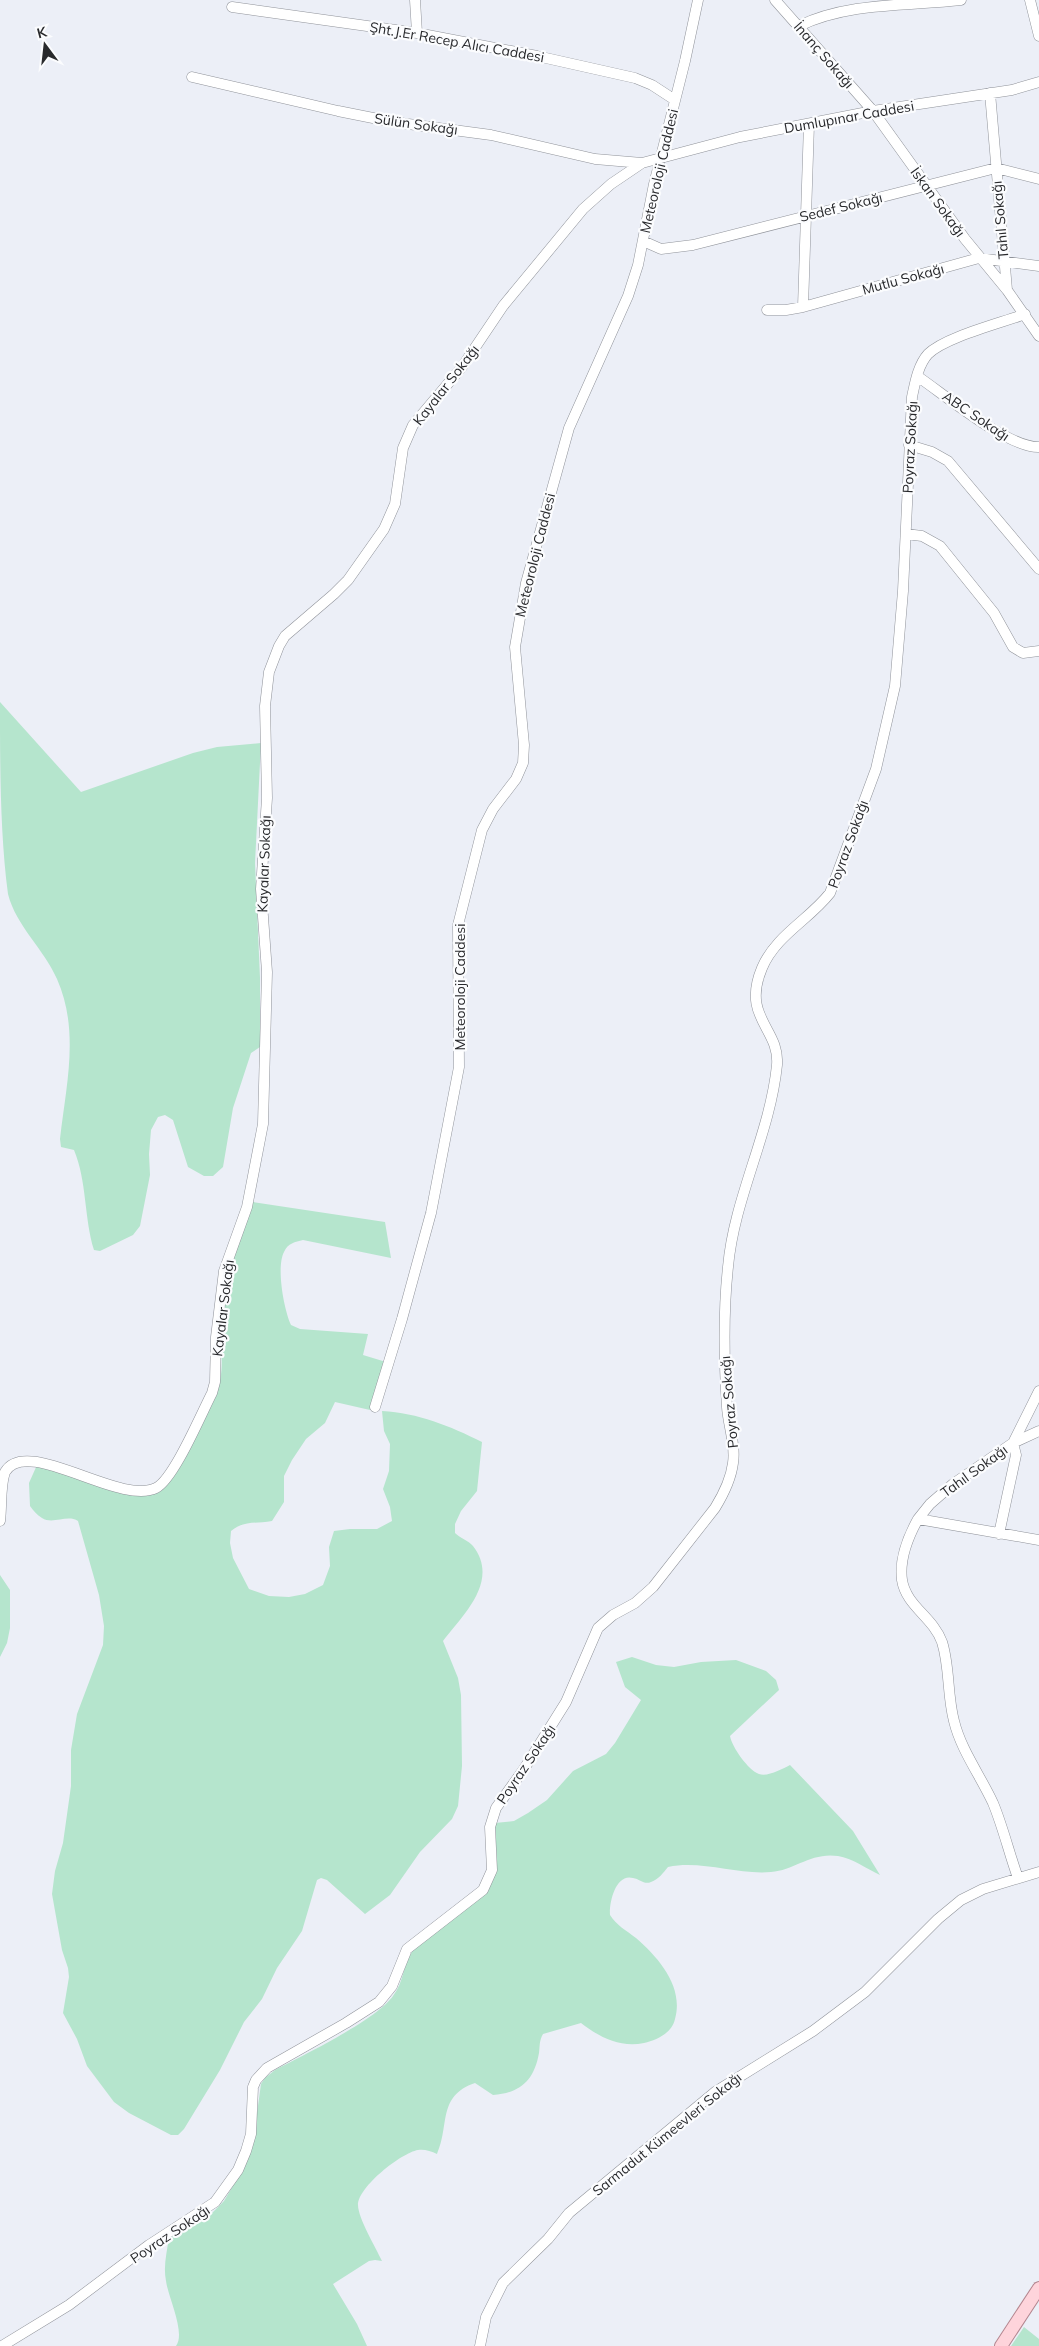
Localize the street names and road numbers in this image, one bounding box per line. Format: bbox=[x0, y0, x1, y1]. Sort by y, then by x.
street label: Şht.J.Er Recep Alıcı Caddesi bbox=[368, 18, 546, 66]
street label: İnanç Sokağı bbox=[790, 18, 858, 92]
street label: Dumlupınar Caddesi bbox=[783, 97, 915, 137]
street label: Meteoroloji Caddesi bbox=[636, 107, 682, 235]
street label: Sülün Sokağı bbox=[373, 109, 459, 139]
street label: İskan Sokağı bbox=[907, 164, 969, 240]
street label: Tahıl Sokağı bbox=[988, 180, 1012, 260]
street label: Sedef Sokağı bbox=[798, 188, 884, 226]
street label: Mutlu Sokağı bbox=[860, 259, 946, 299]
street label: Kayalar Sokağı bbox=[409, 341, 483, 429]
street label: ABC Sokağı bbox=[939, 387, 1013, 445]
street label: Poyraz Sokağı bbox=[899, 400, 921, 494]
street label: Meteoroloji Caddesi bbox=[511, 491, 559, 619]
street label: Poyraz Sokağı bbox=[824, 797, 872, 891]
street label: Kayalar Sokağı bbox=[253, 815, 275, 913]
street label: Meteoroloji Caddesi bbox=[451, 923, 469, 1051]
street label: Kayalar Sokağı bbox=[208, 1259, 238, 1357]
street label: Poyraz Sokağı bbox=[716, 1355, 742, 1449]
street label: Tahıl Sokağı bbox=[937, 1441, 1011, 1501]
street label: Poyraz Sokağı bbox=[493, 1721, 559, 1807]
street label: Sarmadut Kümeevleri Sokağı bbox=[589, 2068, 745, 2200]
street label: Poyraz Sokağı bbox=[127, 2201, 213, 2267]

